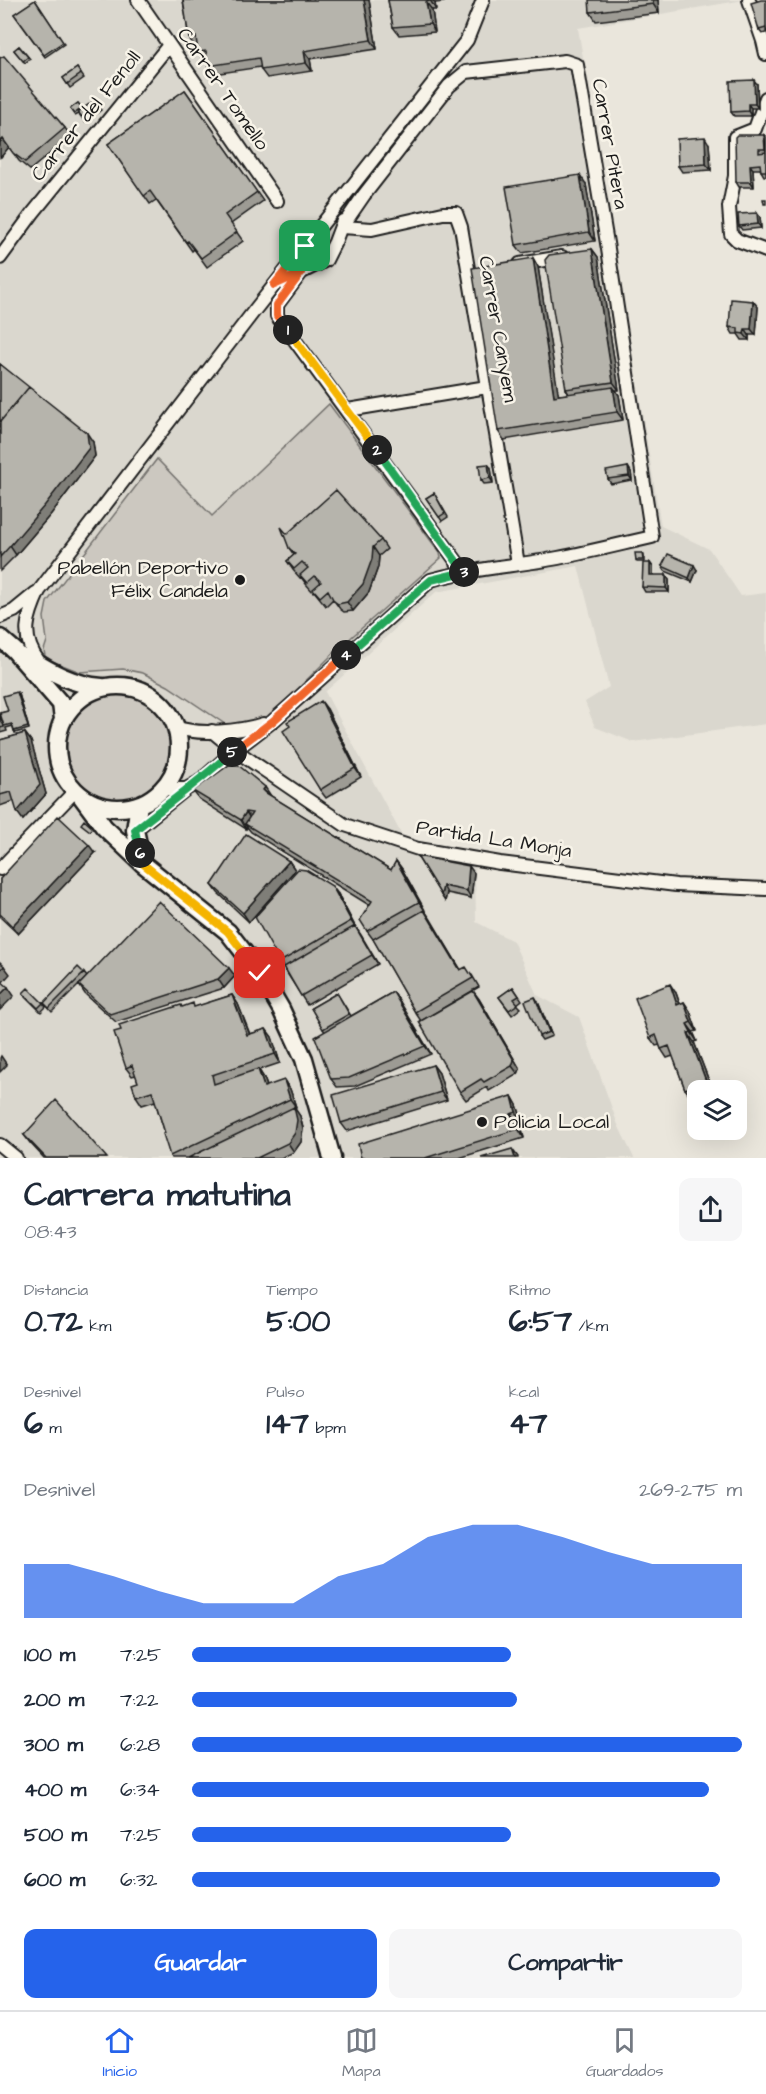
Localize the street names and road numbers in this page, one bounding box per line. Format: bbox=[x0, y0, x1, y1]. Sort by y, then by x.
street label: Carrer Tomello bbox=[170, 22, 276, 156]
street label: Carrer del Fenoll bbox=[25, 45, 147, 187]
street label: Carrer Pitera bbox=[585, 76, 635, 212]
street label: Carrer Canyem bbox=[470, 254, 525, 405]
street label: Partida La Monja bbox=[414, 813, 574, 865]

